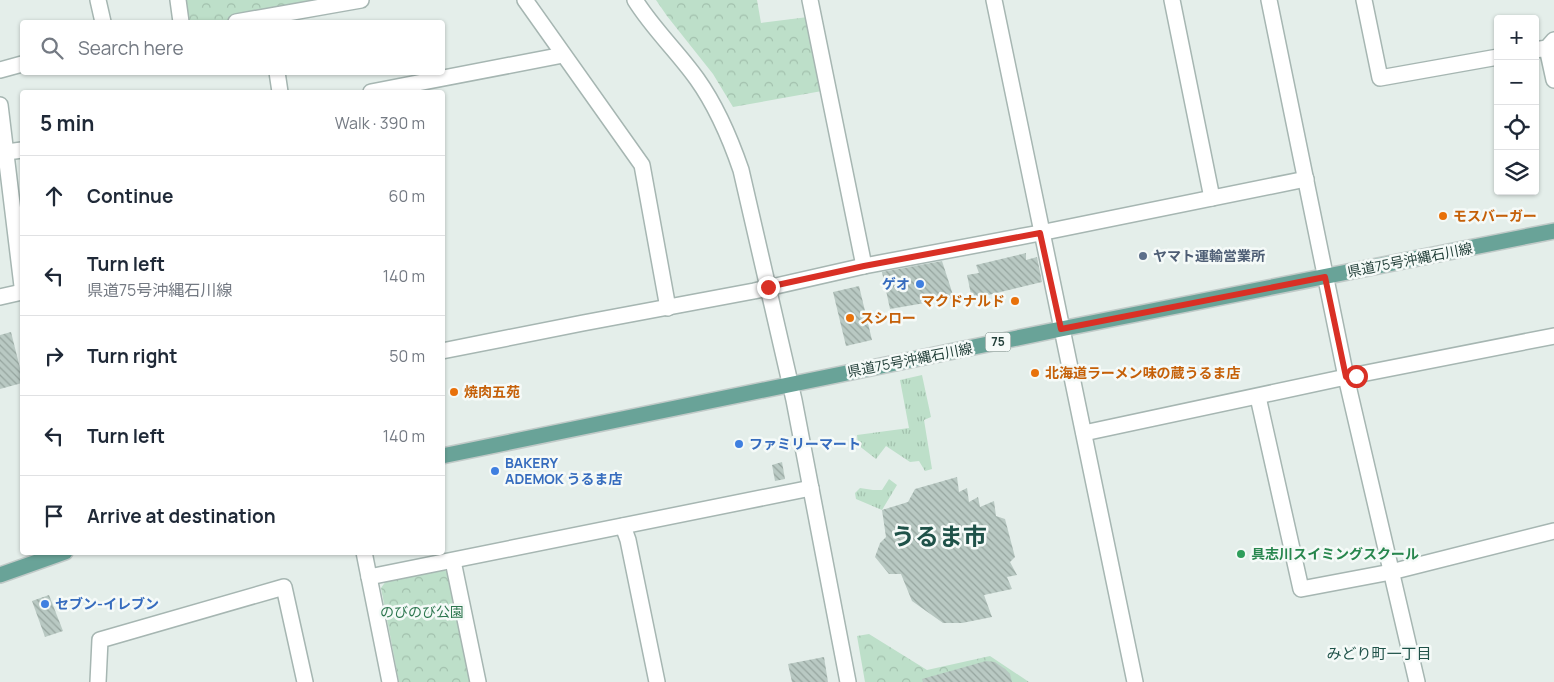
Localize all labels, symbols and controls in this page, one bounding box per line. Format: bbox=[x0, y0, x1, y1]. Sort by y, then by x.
map controls bbox=[1494, 15, 1539, 195]
button: + bbox=[1494, 15, 1539, 60]
search box bbox=[20, 20, 445, 75]
icon: search bbox=[38, 34, 66, 62]
text: Search here bbox=[78, 35, 184, 61]
button: − bbox=[1494, 60, 1539, 105]
button: locate bbox=[1494, 105, 1539, 150]
text: 5 min bbox=[40, 109, 94, 137]
text: Walk · 390 m bbox=[335, 112, 425, 134]
button: layers bbox=[1494, 150, 1539, 195]
icon: ahead bbox=[40, 182, 68, 210]
text: Continue bbox=[87, 183, 173, 209]
text: 60 m bbox=[389, 185, 425, 207]
place label: モスバーガー bbox=[1453, 206, 1537, 225]
marker: モスバーガー bbox=[1437, 210, 1449, 222]
street label: 県道75号沖縄石川線 bbox=[1346, 238, 1474, 281]
place label: ヤマト運輸営業所 bbox=[1153, 246, 1265, 265]
marker: ヤマト運輸営業所 bbox=[1137, 250, 1149, 262]
text: Turn left bbox=[87, 251, 165, 277]
icon: left bbox=[40, 262, 68, 290]
text: 140 m bbox=[383, 265, 425, 287]
place label: ゲオ bbox=[882, 274, 910, 293]
route end bbox=[757, 276, 780, 299]
marker: ゲオ bbox=[914, 278, 926, 290]
text: 県道75号沖縄石川線 bbox=[87, 279, 232, 301]
place label: マクドナルド bbox=[921, 291, 1005, 310]
marker: マクドナルド bbox=[1009, 295, 1021, 307]
place label: スシロー bbox=[860, 308, 916, 327]
marker: スシロー bbox=[844, 312, 856, 324]
road number: 75 bbox=[986, 332, 1010, 352]
street label: 県道75号沖縄石川線 bbox=[846, 338, 974, 381]
icon: right bbox=[40, 342, 68, 370]
text: Turn right bbox=[87, 343, 177, 369]
text: 50 m bbox=[389, 345, 425, 367]
place label: 北海道ラーメン味の蔵うるま店 bbox=[1045, 363, 1240, 382]
route start bbox=[1345, 365, 1368, 388]
marker: 北海道ラーメン味の蔵うるま店 bbox=[1029, 367, 1041, 379]
place label: 焼肉五苑 bbox=[464, 382, 520, 401]
marker: 焼肉五苑 bbox=[448, 386, 460, 398]
icon: left bbox=[40, 422, 68, 450]
text: Turn left bbox=[87, 423, 165, 449]
text: 140 m bbox=[383, 425, 425, 447]
place label: ファミリーマート bbox=[749, 434, 861, 453]
marker: ファミリーマート bbox=[733, 438, 745, 450]
place label: BAKERY ADEMOK うるま店 bbox=[505, 453, 622, 488]
marker: BAKERY ADEMOK うるま店 bbox=[489, 465, 501, 477]
icon: arrive bbox=[40, 502, 68, 530]
text: Arrive at destination bbox=[87, 503, 276, 529]
district label: うるま市 bbox=[891, 519, 987, 552]
place label: 具志川スイミングスクール bbox=[1251, 544, 1419, 563]
marker: 具志川スイミングスクール bbox=[1235, 548, 1247, 560]
place label: セブン-イレブン bbox=[55, 594, 159, 613]
marker: セブン-イレブン bbox=[39, 598, 51, 610]
park label: のびのび公園 bbox=[380, 602, 464, 621]
district label: みどり町一丁目 bbox=[1326, 643, 1432, 664]

